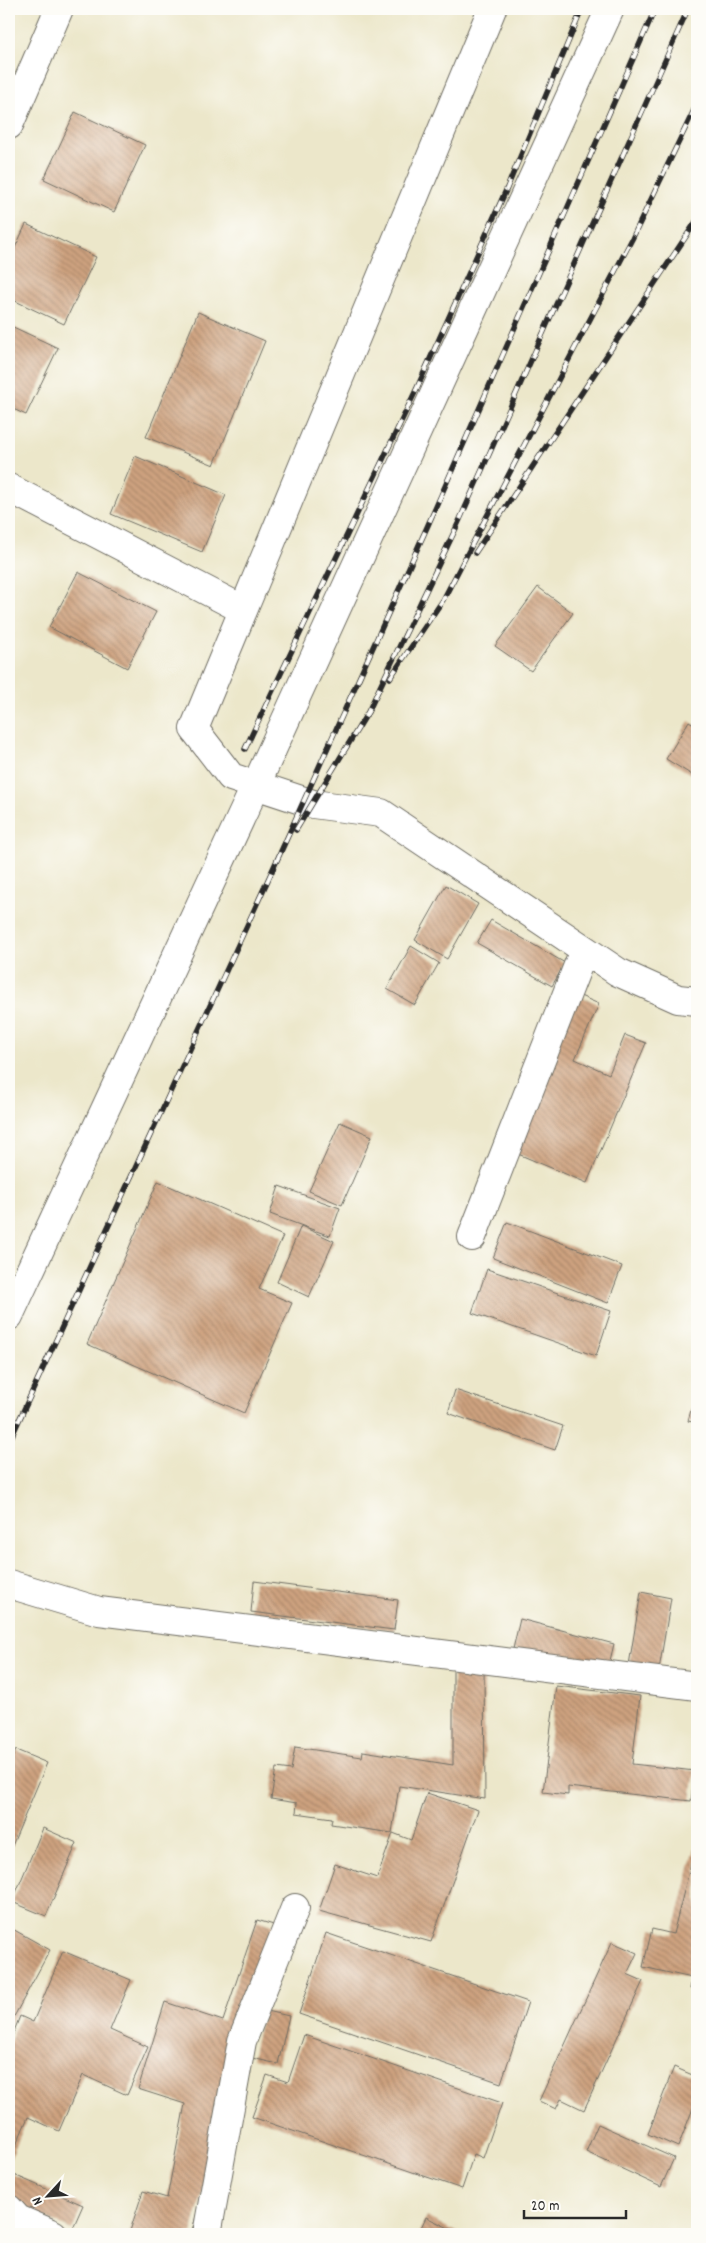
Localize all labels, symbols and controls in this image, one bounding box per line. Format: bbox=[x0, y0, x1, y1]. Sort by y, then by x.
north arrow bbox=[22, 2170, 72, 2220]
scale bar bbox=[524, 2188, 626, 2220]
text: N bbox=[28, 2193, 49, 2208]
text: 20 m bbox=[531, 2196, 559, 2218]

